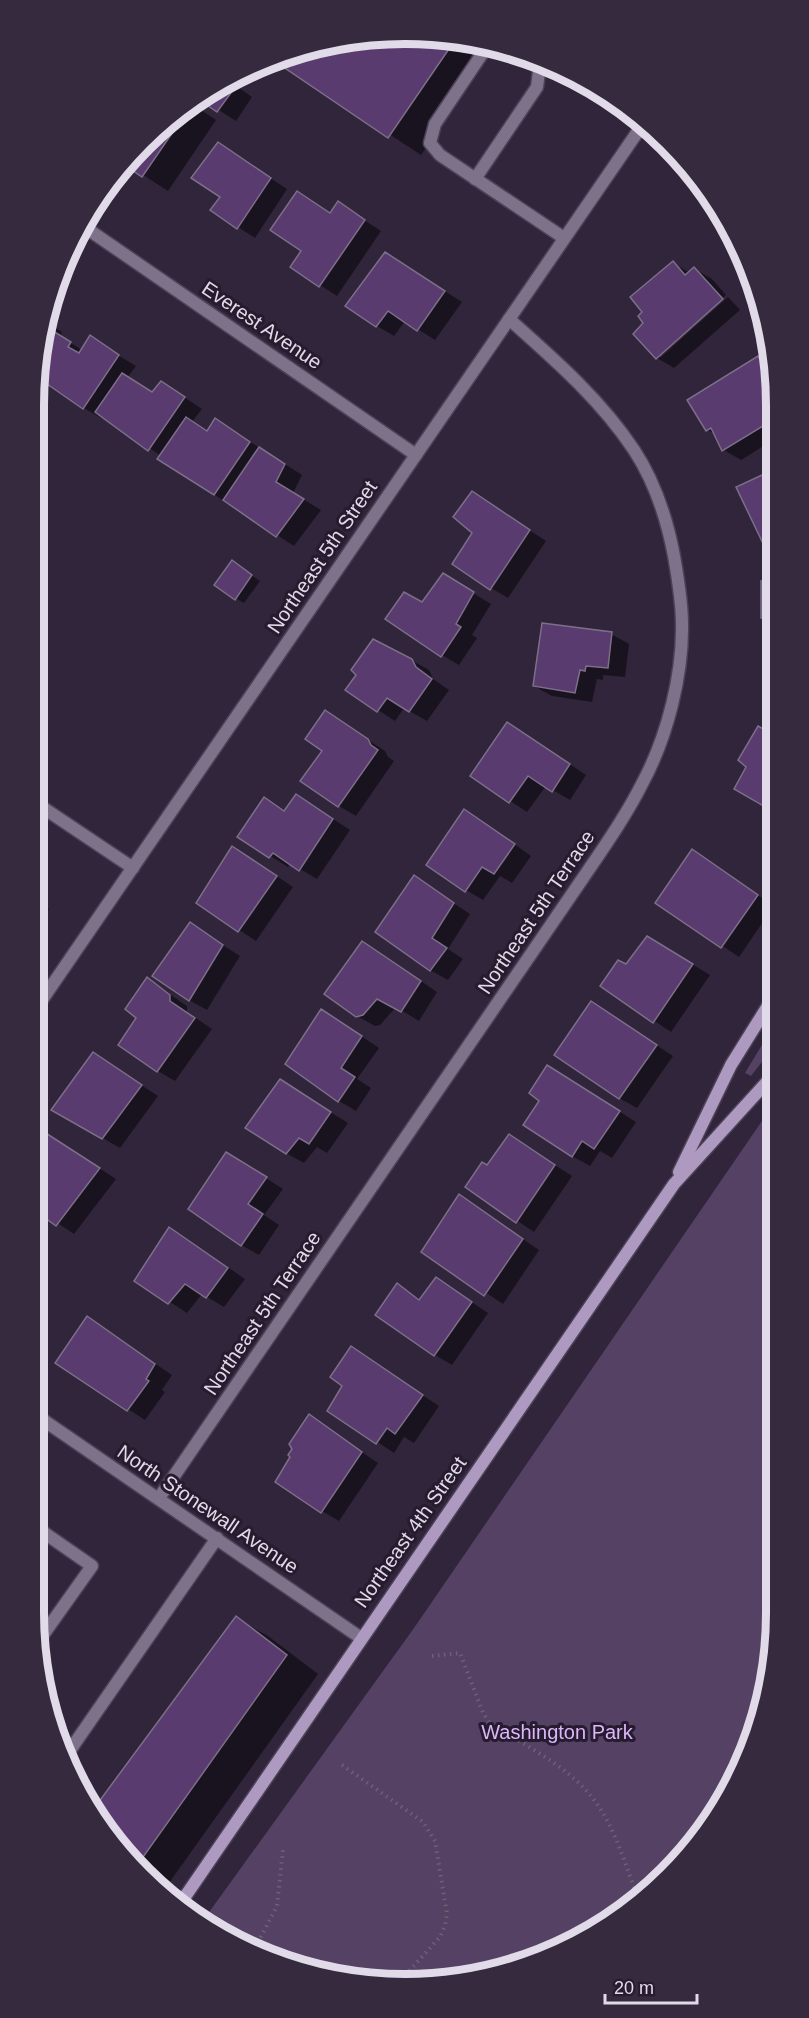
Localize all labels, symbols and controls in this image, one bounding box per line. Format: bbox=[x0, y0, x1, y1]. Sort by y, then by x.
street label: Everest Avenue bbox=[198, 277, 326, 373]
street label: Northeast 5th Street bbox=[263, 476, 381, 637]
street label: Northeast 5th Terrace bbox=[473, 826, 599, 998]
street label: Northeast 5th Terrace bbox=[199, 1227, 325, 1399]
street label: North Stonewall Avenue bbox=[114, 1440, 302, 1578]
street label: Northeast 4th Street bbox=[350, 1452, 471, 1612]
park label: Washington Park bbox=[481, 1721, 634, 1743]
scale bar bbox=[605, 1967, 696, 2005]
text: 20 m bbox=[614, 1978, 654, 1998]

